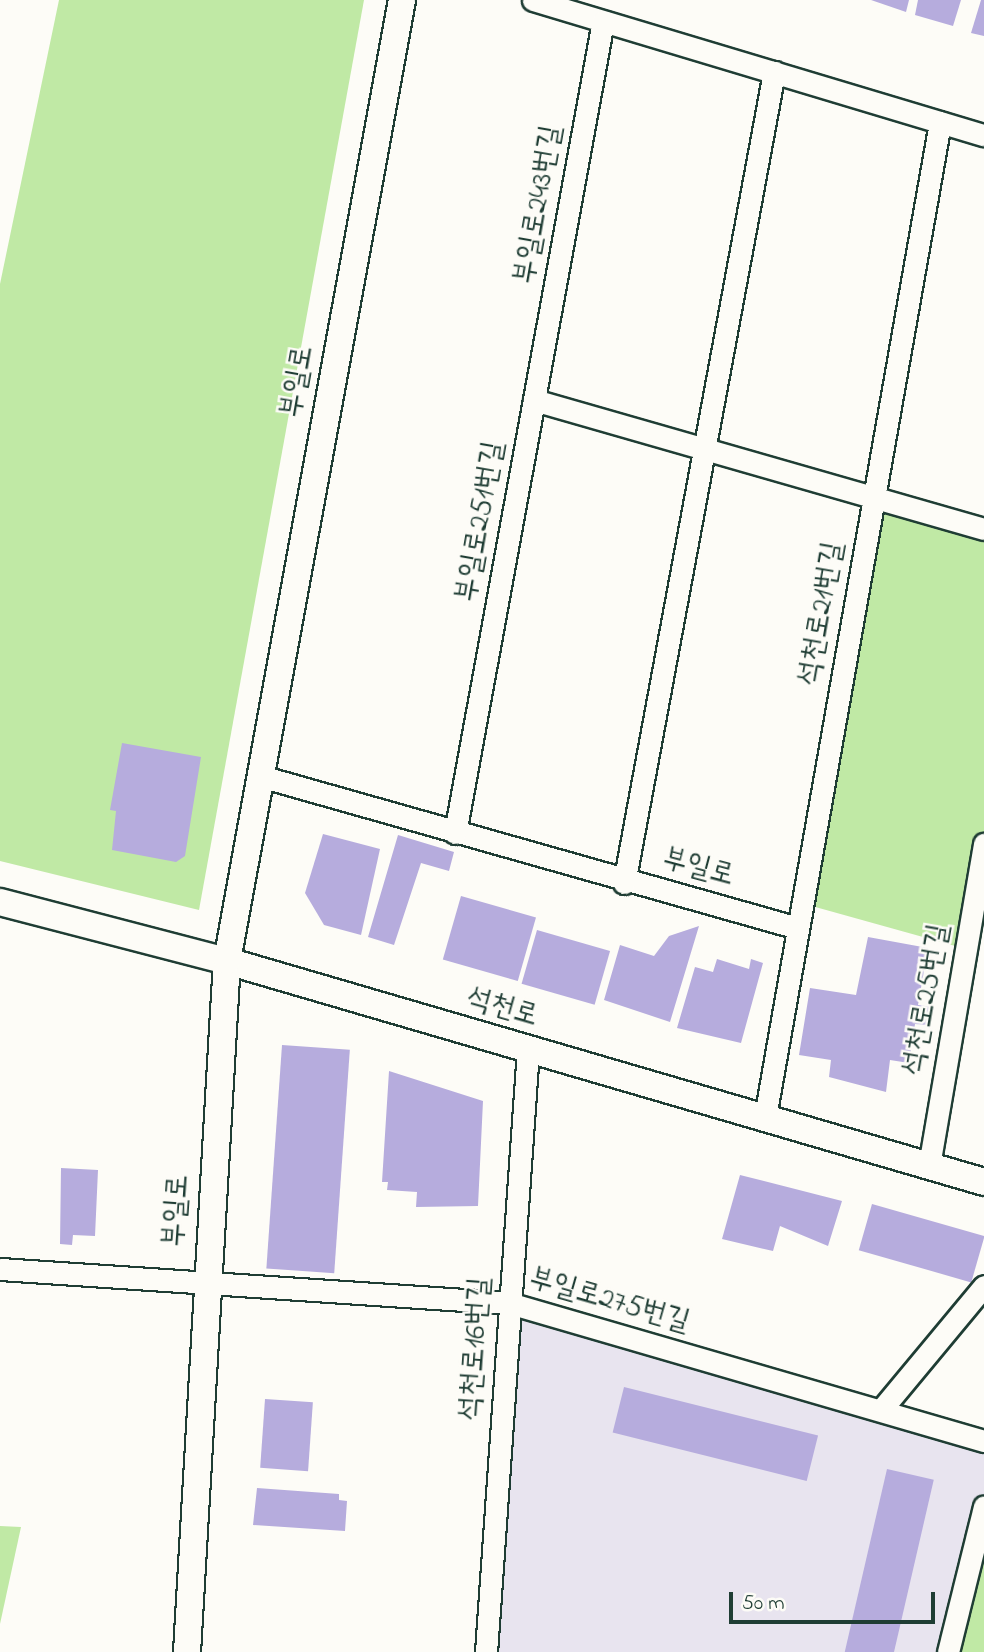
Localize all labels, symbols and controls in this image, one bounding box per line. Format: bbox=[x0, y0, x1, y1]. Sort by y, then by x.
street label: 부일로243번길 bbox=[507, 123, 571, 287]
street label: 부일로 bbox=[274, 343, 322, 421]
street label: 부일로251번길 bbox=[449, 439, 513, 605]
street label: 석천로21번길 bbox=[792, 539, 852, 689]
street label: 부일로 bbox=[658, 841, 738, 895]
street label: 석천로25번길 bbox=[896, 922, 958, 1078]
street label: 석천로 bbox=[462, 981, 542, 1035]
street label: 부일로 bbox=[157, 1174, 197, 1248]
street label: 부일로275번길 bbox=[525, 1261, 693, 1341]
street label: 석천로16번길 bbox=[453, 1276, 499, 1422]
scale bar bbox=[732, 1578, 939, 1622]
text: 50 m bbox=[742, 1589, 785, 1619]

